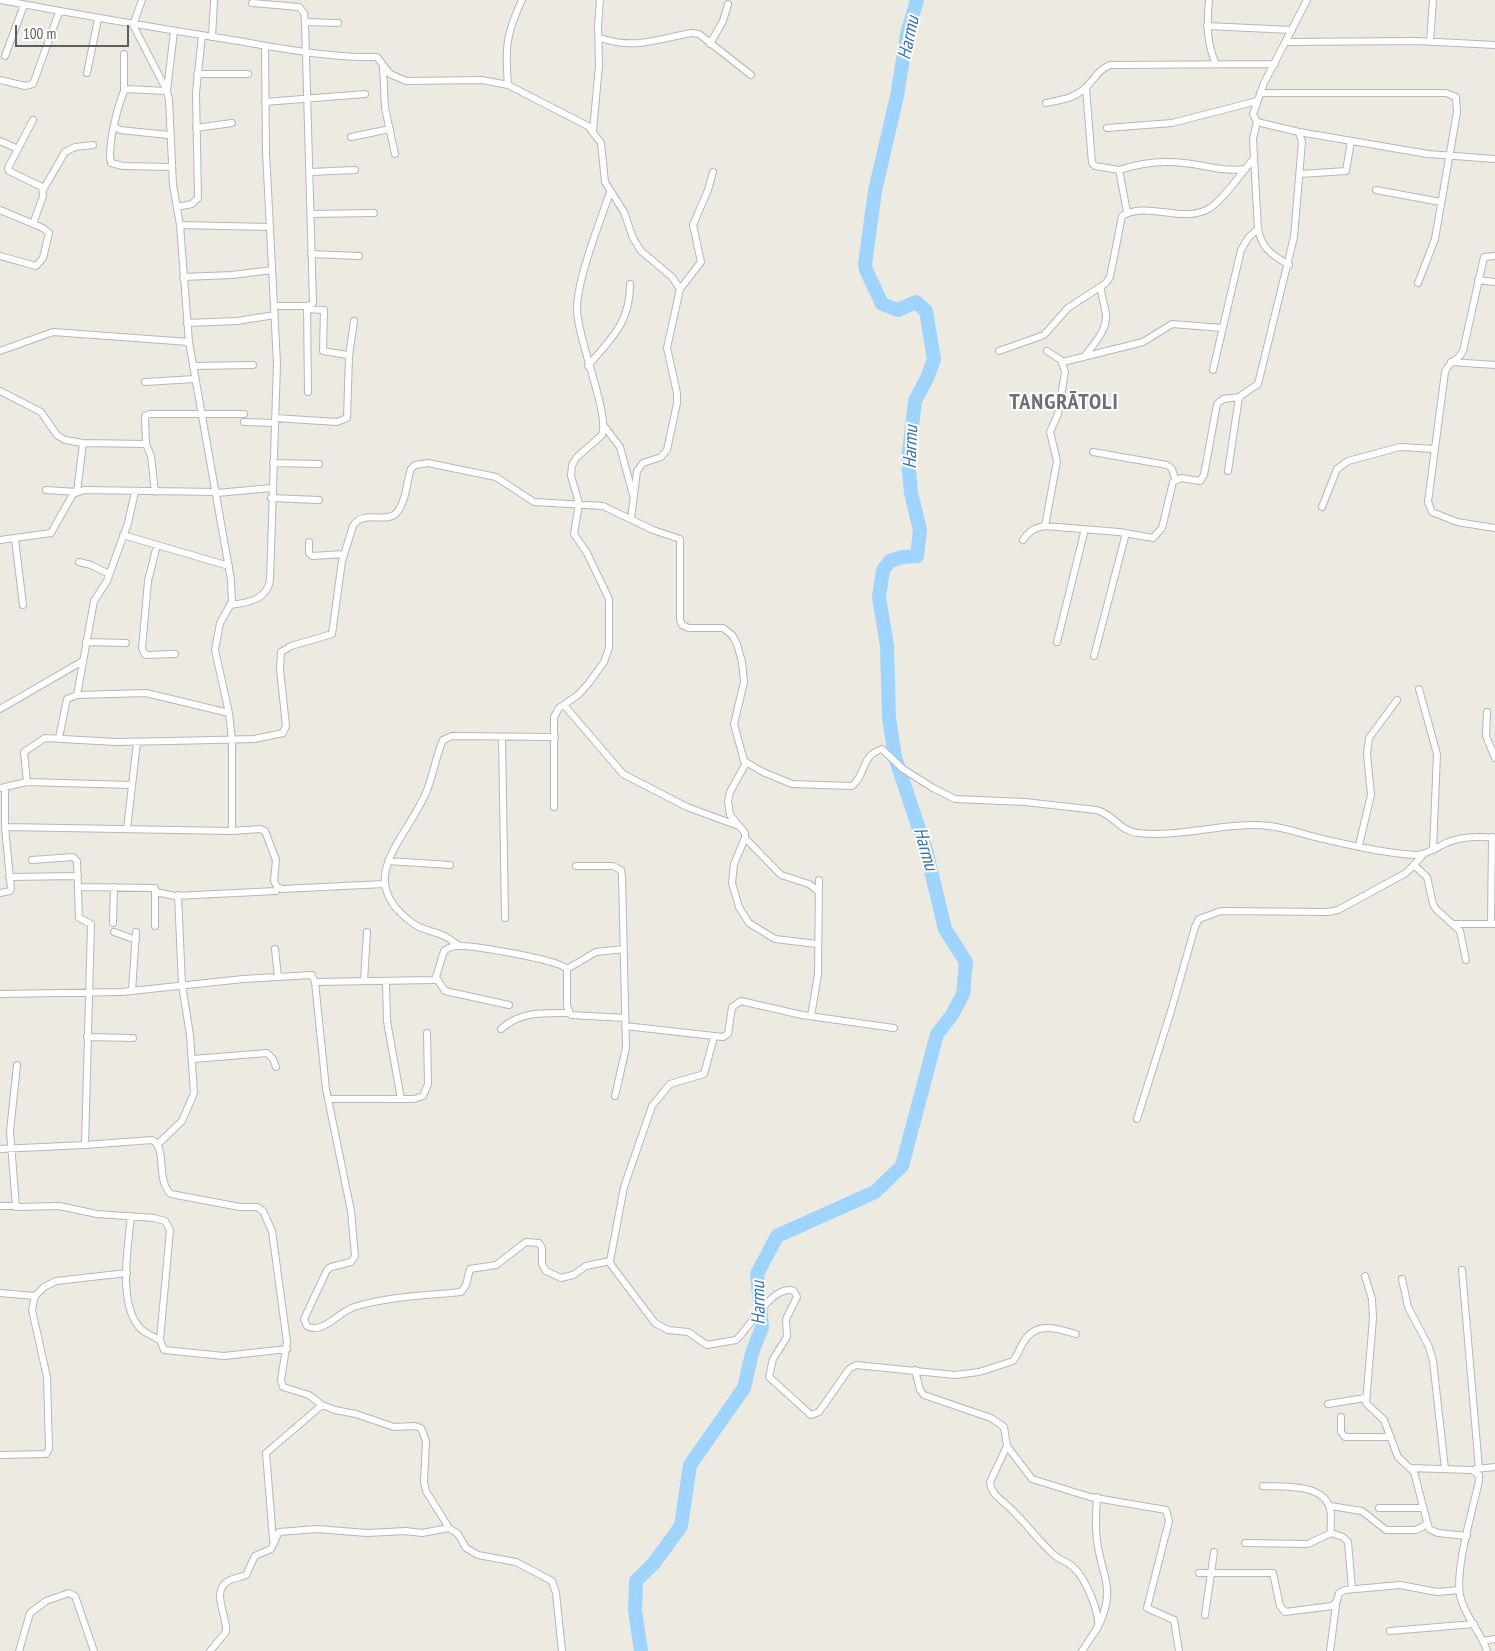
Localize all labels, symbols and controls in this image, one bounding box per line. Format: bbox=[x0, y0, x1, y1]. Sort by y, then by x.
water label: Harmu bbox=[893, 14, 925, 62]
scale bar bbox=[18, 15, 131, 47]
text: 100 m bbox=[23, 24, 56, 43]
district label: TANGRĀTOLI bbox=[1008, 390, 1120, 416]
water label: Harmu bbox=[899, 425, 923, 469]
water label: Harmu bbox=[908, 825, 942, 873]
water label: Harmu bbox=[747, 1281, 771, 1325]

